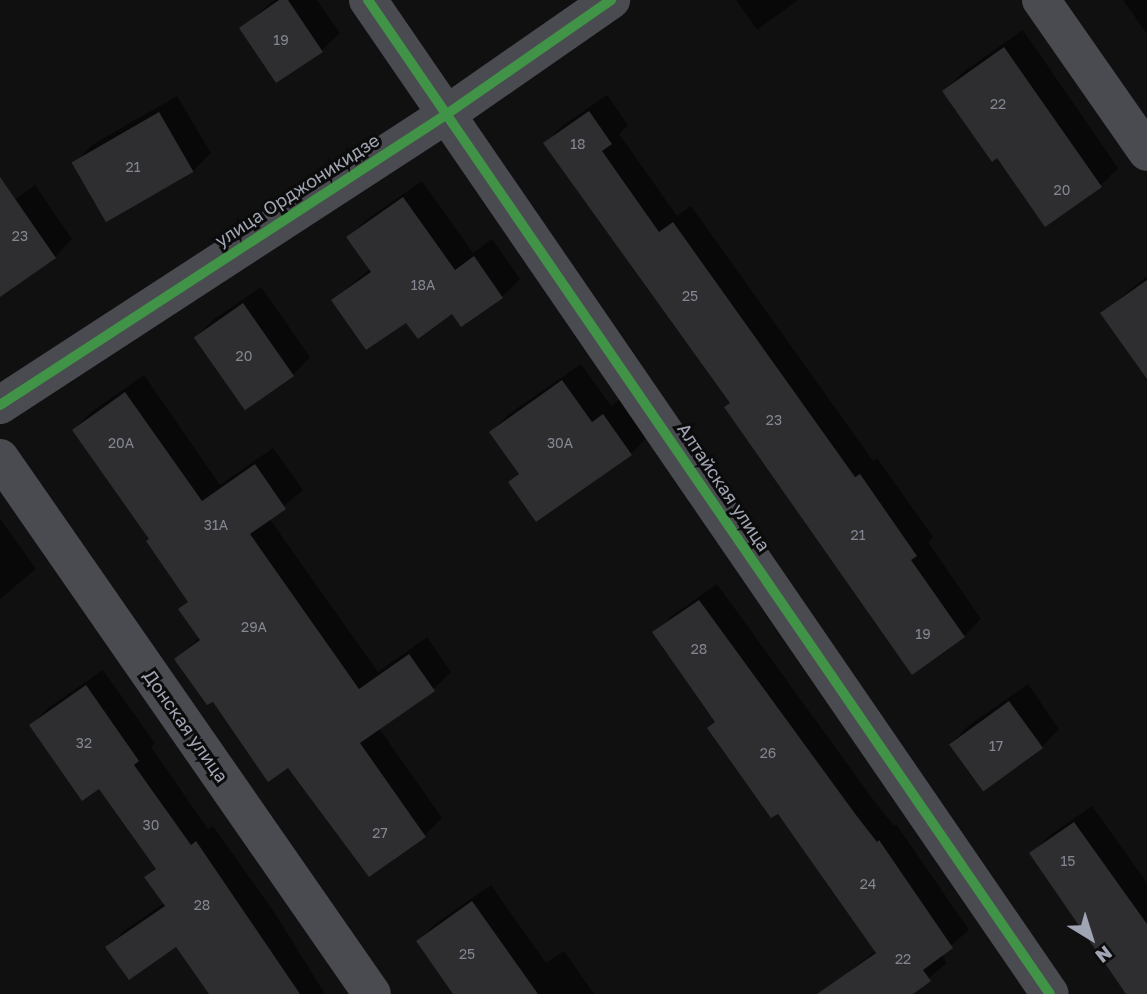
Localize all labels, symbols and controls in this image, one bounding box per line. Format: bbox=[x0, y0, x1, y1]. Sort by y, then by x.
house number: 19 bbox=[273, 32, 289, 48]
house number: 22 bbox=[990, 96, 1006, 112]
street label: улица Орджоникидзе bbox=[211, 129, 383, 251]
house number: 18 bbox=[570, 136, 586, 152]
house number: 21 bbox=[126, 159, 140, 175]
house number: 20 bbox=[1054, 182, 1070, 198]
house number: 23 bbox=[12, 228, 28, 244]
house number: 18А bbox=[411, 277, 435, 293]
house number: 25 bbox=[682, 288, 698, 304]
house number: 20 bbox=[236, 348, 252, 364]
house number: 23 bbox=[766, 412, 782, 428]
street label: Алтайская улица bbox=[673, 419, 775, 555]
house number: 20А bbox=[108, 435, 134, 451]
house number: 30А bbox=[547, 435, 573, 451]
house number: 31А bbox=[204, 517, 228, 533]
house number: 21 bbox=[851, 527, 865, 543]
house number: 29А bbox=[241, 619, 267, 635]
house number: 19 bbox=[915, 626, 931, 642]
house number: 28 bbox=[691, 641, 707, 657]
street label: Донская улица bbox=[139, 666, 233, 786]
house number: 32 bbox=[76, 735, 92, 751]
house number: 17 bbox=[989, 738, 1003, 754]
house number: 26 bbox=[760, 745, 776, 761]
house number: 30 bbox=[143, 817, 159, 833]
house number: 27 bbox=[372, 825, 388, 841]
house number: 15 bbox=[1061, 853, 1075, 869]
house number: 24 bbox=[860, 876, 876, 892]
house number: 28 bbox=[194, 897, 210, 913]
north arrow bbox=[1056, 903, 1126, 973]
text: N bbox=[1091, 941, 1117, 968]
house number: 25 bbox=[459, 946, 475, 962]
house number: 22 bbox=[895, 951, 911, 967]

